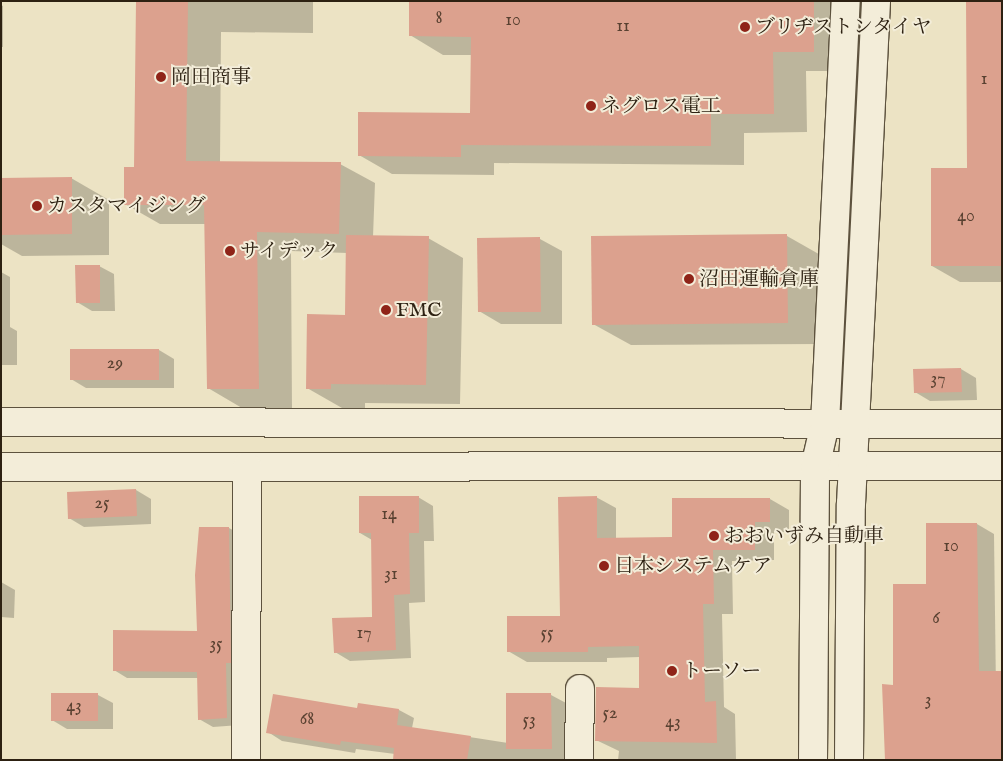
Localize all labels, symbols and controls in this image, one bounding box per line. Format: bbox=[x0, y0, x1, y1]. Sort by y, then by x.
house number: 8 bbox=[435, 8, 443, 30]
house number: 10 bbox=[505, 10, 521, 32]
place label: ブリヂストンタイヤ bbox=[755, 15, 935, 39]
house number: 11 bbox=[616, 16, 630, 38]
marker: ブリヂストンタイヤ bbox=[739, 21, 751, 33]
place label: 岡田商事 bbox=[171, 65, 251, 89]
house number: 1 bbox=[981, 69, 987, 91]
marker: 岡田商事 bbox=[155, 71, 167, 83]
place label: ネグロス電工 bbox=[601, 94, 721, 118]
marker: ネグロス電工 bbox=[585, 100, 597, 112]
place label: カスタマイジング bbox=[47, 194, 207, 218]
marker: カスタマイジング bbox=[31, 200, 43, 212]
house number: 40 bbox=[957, 206, 975, 228]
place label: サイデック bbox=[240, 239, 340, 263]
marker: サイデック bbox=[224, 245, 236, 257]
place label: 沼田運輸倉庫 bbox=[699, 267, 819, 291]
marker: 沼田運輸倉庫 bbox=[683, 273, 695, 285]
place label: FMC bbox=[396, 298, 442, 322]
marker: FMC bbox=[380, 304, 392, 316]
house number: 29 bbox=[107, 353, 123, 375]
house number: 37 bbox=[930, 369, 946, 391]
house number: 25 bbox=[95, 493, 109, 515]
house number: 14 bbox=[381, 504, 397, 526]
place label: おおいずみ自動車 bbox=[724, 524, 884, 548]
marker: おおいずみ自動車 bbox=[708, 530, 720, 542]
house number: 10 bbox=[943, 536, 959, 558]
place label: 日本システムケア bbox=[614, 554, 774, 578]
marker: 日本システムケア bbox=[598, 560, 610, 572]
house number: 31 bbox=[384, 564, 398, 586]
house number: 6 bbox=[932, 608, 940, 630]
house number: 17 bbox=[356, 623, 372, 645]
house number: 55 bbox=[540, 623, 554, 645]
house number: 35 bbox=[209, 634, 223, 656]
place label: トーソー bbox=[682, 659, 762, 683]
marker: トーソー bbox=[666, 665, 678, 677]
house number: 3 bbox=[925, 690, 931, 712]
house number: 43 bbox=[66, 696, 82, 718]
house number: 52 bbox=[603, 703, 617, 725]
house number: 68 bbox=[300, 709, 314, 731]
house number: 53 bbox=[522, 710, 536, 732]
house number: 43 bbox=[665, 712, 681, 734]

